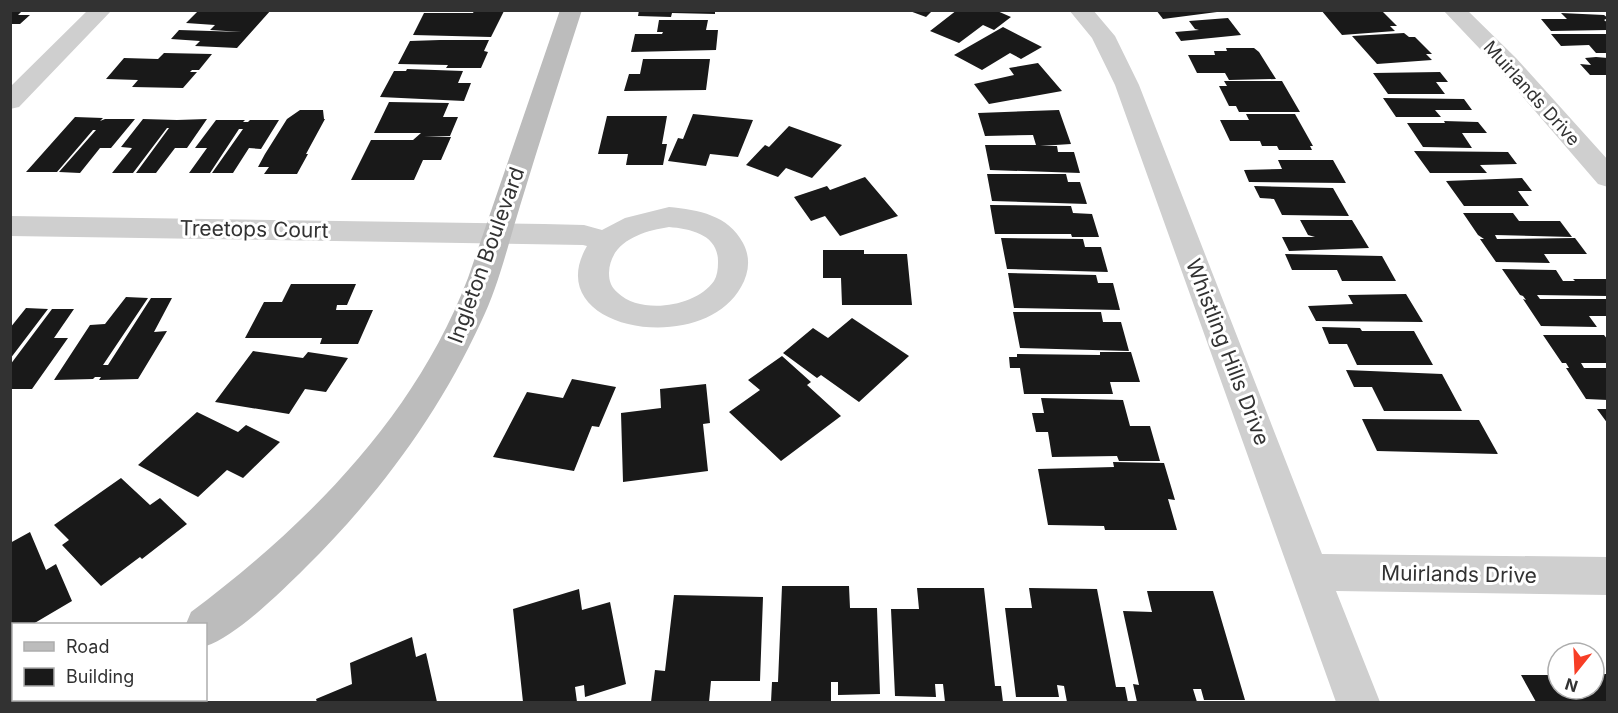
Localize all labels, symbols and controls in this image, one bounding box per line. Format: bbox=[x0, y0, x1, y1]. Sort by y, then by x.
street label: Muirlands Drive bbox=[1479, 36, 1585, 150]
street label: Ingleton Boulevard bbox=[443, 164, 529, 346]
street label: Treetops Court bbox=[179, 215, 329, 243]
street label: Whistling Hills Drive bbox=[1181, 255, 1275, 449]
street label: Muirlands Drive bbox=[1381, 560, 1537, 588]
legend bbox=[12, 623, 207, 701]
text: Road bbox=[66, 636, 109, 657]
north arrow bbox=[1546, 641, 1606, 701]
text: Building bbox=[66, 666, 134, 687]
text: N bbox=[1562, 674, 1580, 697]

